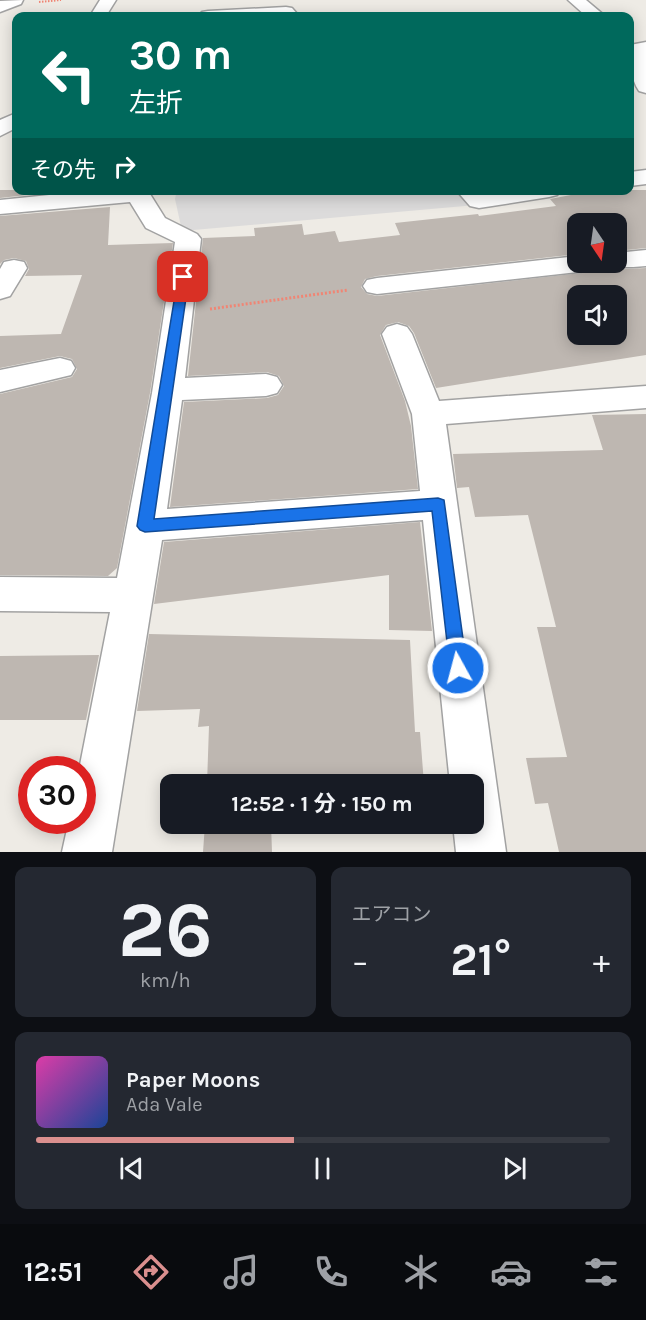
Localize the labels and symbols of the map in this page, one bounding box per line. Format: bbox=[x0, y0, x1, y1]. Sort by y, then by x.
north arrow bbox=[567, 213, 627, 273]
pin bbox=[157, 251, 208, 302]
position arrow bbox=[426, 636, 490, 700]
speed limit sign: 30 bbox=[18, 756, 96, 834]

